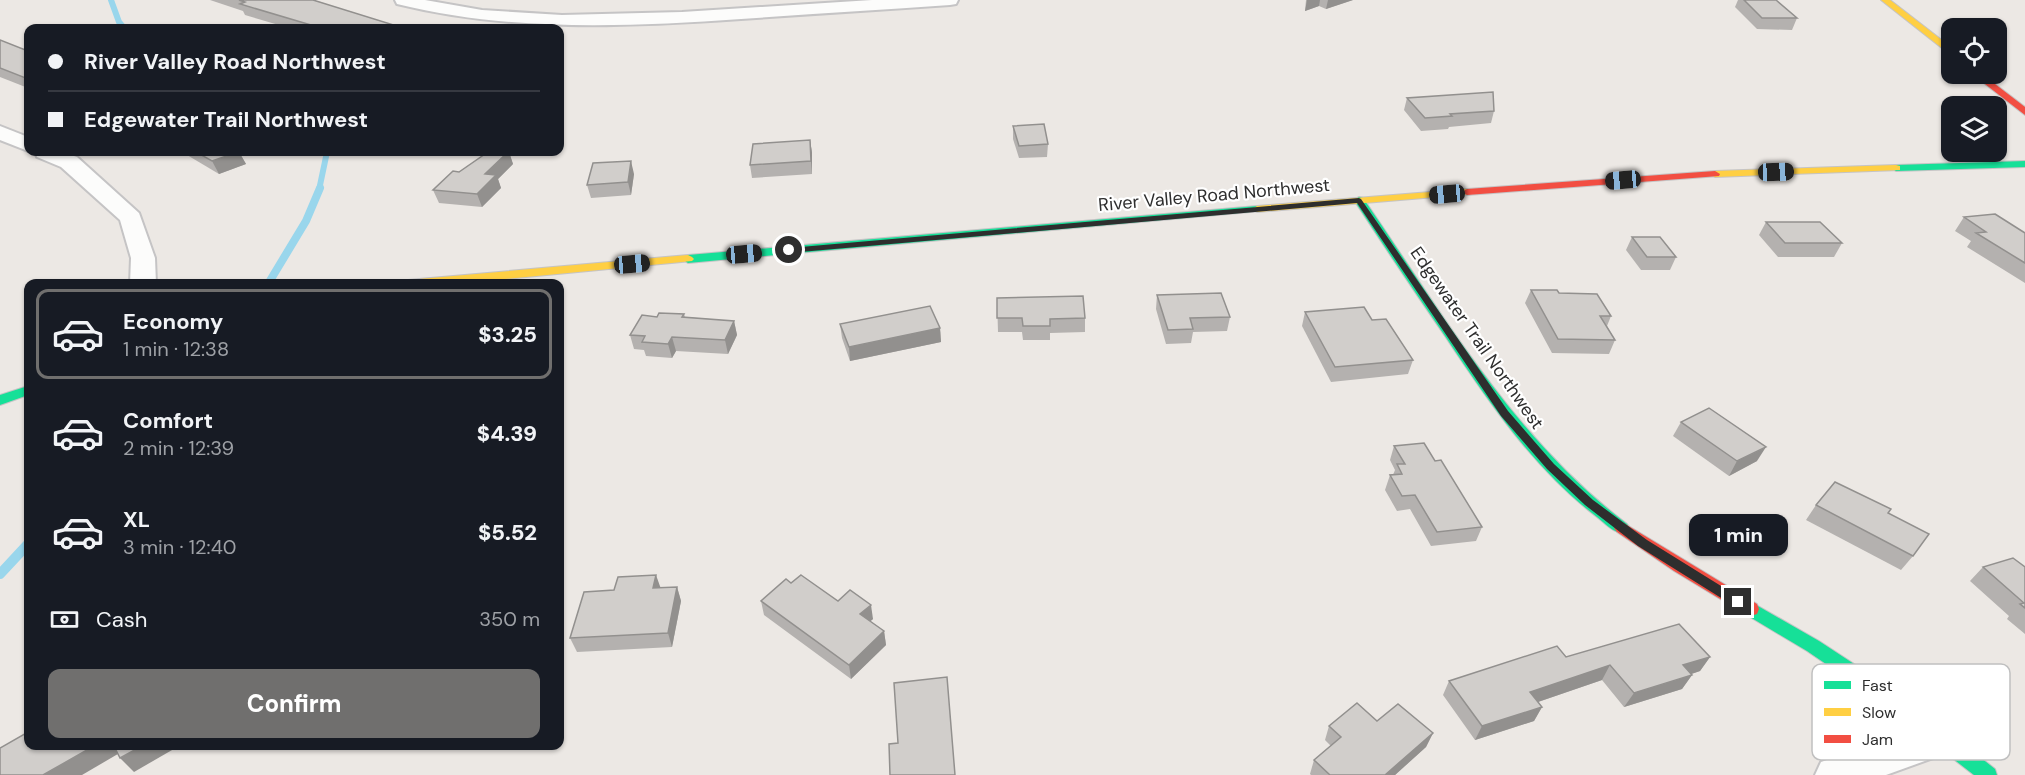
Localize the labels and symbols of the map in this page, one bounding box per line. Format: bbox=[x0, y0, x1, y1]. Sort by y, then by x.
car bbox=[1758, 162, 1794, 182]
car bbox=[1604, 169, 1642, 191]
street label: River Valley Road Northwest bbox=[1097, 173, 1331, 217]
car bbox=[1428, 183, 1466, 205]
route start bbox=[775, 236, 802, 263]
street label: Edgewater Trail Northwest bbox=[1405, 242, 1549, 434]
car bbox=[725, 243, 763, 265]
car bbox=[613, 253, 651, 275]
callout: 1 min bbox=[1688, 515, 1788, 557]
route end bbox=[1724, 588, 1751, 615]
legend bbox=[1812, 664, 2010, 760]
text: Fast bbox=[1862, 675, 1893, 696]
text: Slow bbox=[1862, 702, 1896, 723]
text: Jam bbox=[1862, 729, 1893, 750]

